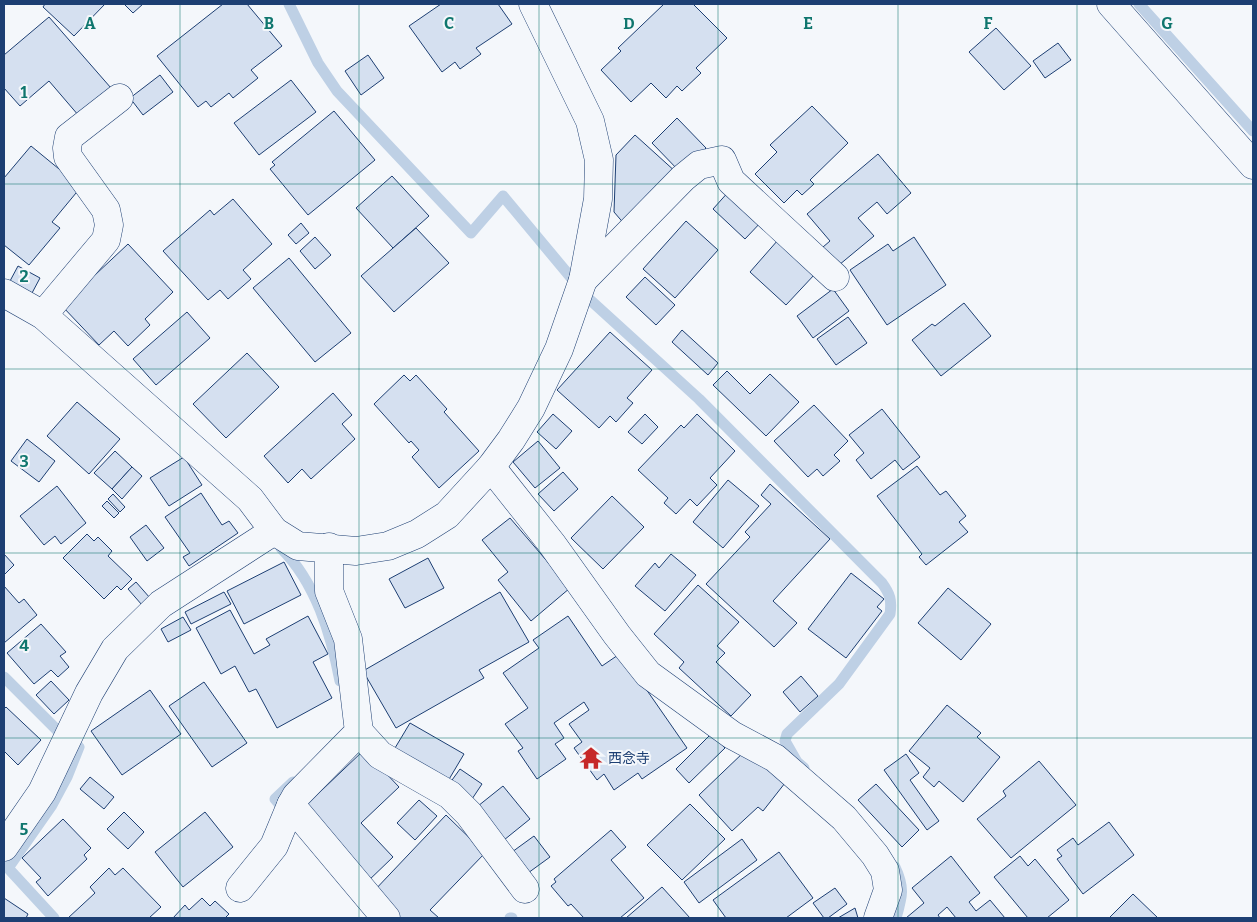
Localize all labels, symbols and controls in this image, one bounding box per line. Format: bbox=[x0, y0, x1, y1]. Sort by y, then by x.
text: A bbox=[84, 14, 96, 33]
text: B bbox=[264, 14, 274, 33]
text: C bbox=[444, 14, 454, 33]
text: D bbox=[623, 14, 635, 33]
text: E bbox=[803, 14, 813, 33]
text: F bbox=[984, 14, 993, 33]
text: G bbox=[1161, 14, 1173, 33]
text: 1 bbox=[21, 83, 28, 102]
text: 2 bbox=[19, 267, 29, 286]
text: 3 bbox=[19, 452, 29, 471]
text: 4 bbox=[19, 636, 29, 655]
temple icon: 西念寺 bbox=[578, 745, 604, 771]
place label: 西念寺 bbox=[608, 750, 650, 767]
text: 5 bbox=[20, 820, 29, 839]

